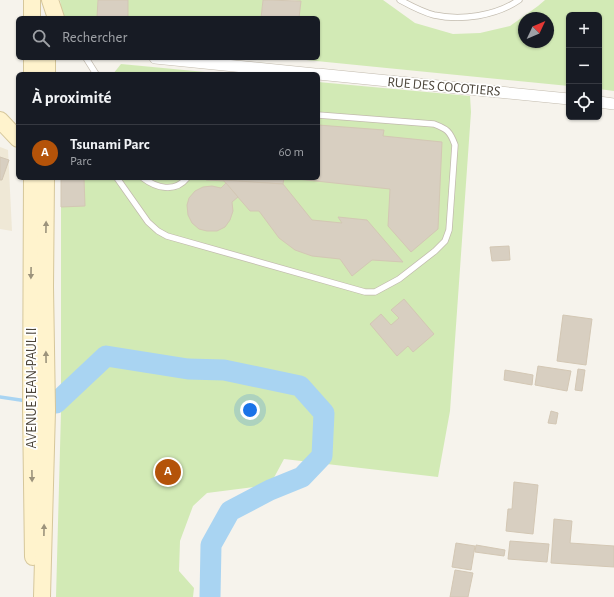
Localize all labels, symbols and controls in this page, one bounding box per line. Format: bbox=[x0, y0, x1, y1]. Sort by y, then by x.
north arrow bbox=[518, 12, 554, 48]
map controls bbox=[566, 12, 602, 120]
button: + bbox=[566, 12, 602, 48]
search box bbox=[16, 16, 320, 60]
icon: search bbox=[30, 27, 52, 49]
text: Rechercher bbox=[62, 30, 127, 45]
button: − bbox=[566, 48, 602, 84]
street label: RUE DES COCOTIERS bbox=[387, 75, 501, 99]
button: locate bbox=[566, 84, 602, 120]
text: À proximité bbox=[32, 89, 112, 106]
text: Tsunami Parc bbox=[70, 137, 150, 152]
text: A bbox=[41, 146, 49, 159]
text: 60 m bbox=[278, 146, 304, 159]
text: Parc bbox=[70, 155, 92, 168]
one-way arrow bbox=[43, 220, 49, 233]
one-way arrow bbox=[28, 267, 34, 280]
street label: AVENUE JEAN-PAUL II bbox=[25, 328, 39, 448]
one-way arrow bbox=[43, 351, 50, 363]
your location bbox=[240, 400, 260, 420]
pin: A bbox=[155, 457, 181, 487]
one-way arrow bbox=[29, 470, 35, 483]
one-way arrow bbox=[41, 523, 47, 536]

